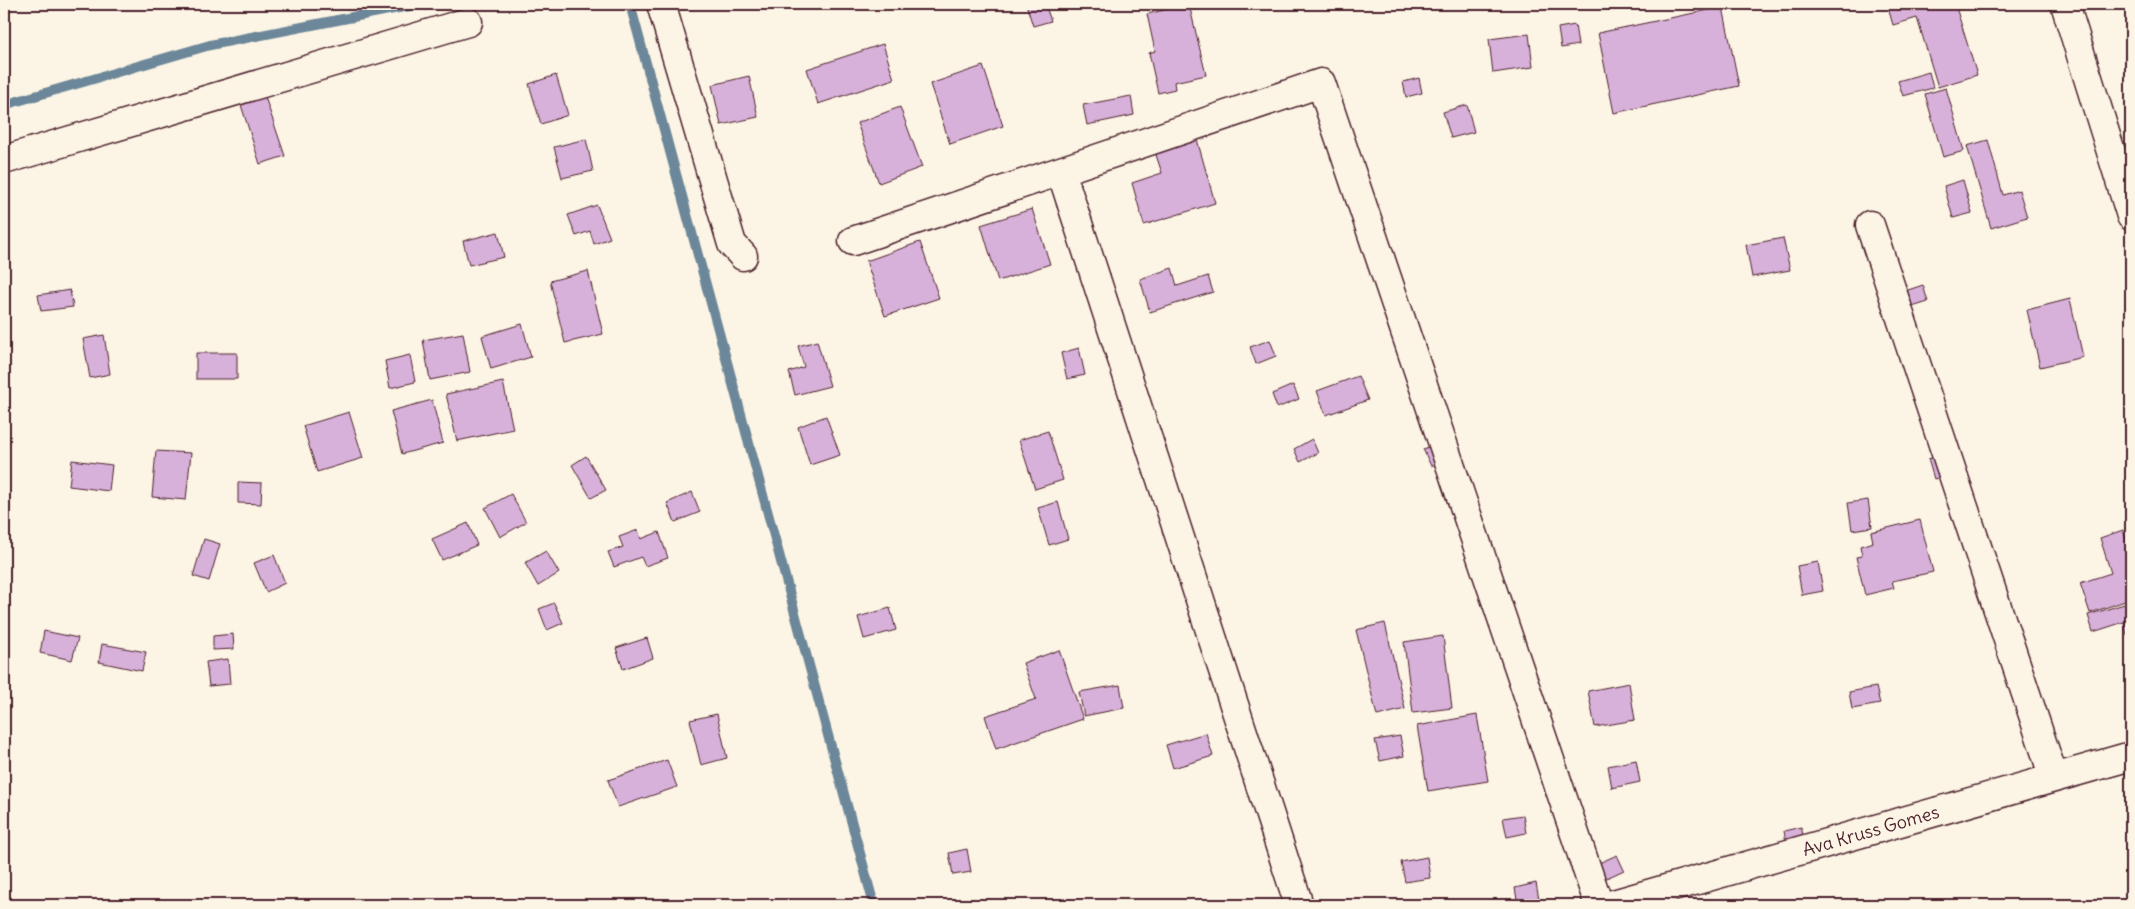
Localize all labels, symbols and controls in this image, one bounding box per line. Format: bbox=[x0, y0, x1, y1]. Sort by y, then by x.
street label: Ava Kruss Gomes bbox=[1800, 800, 1942, 861]

